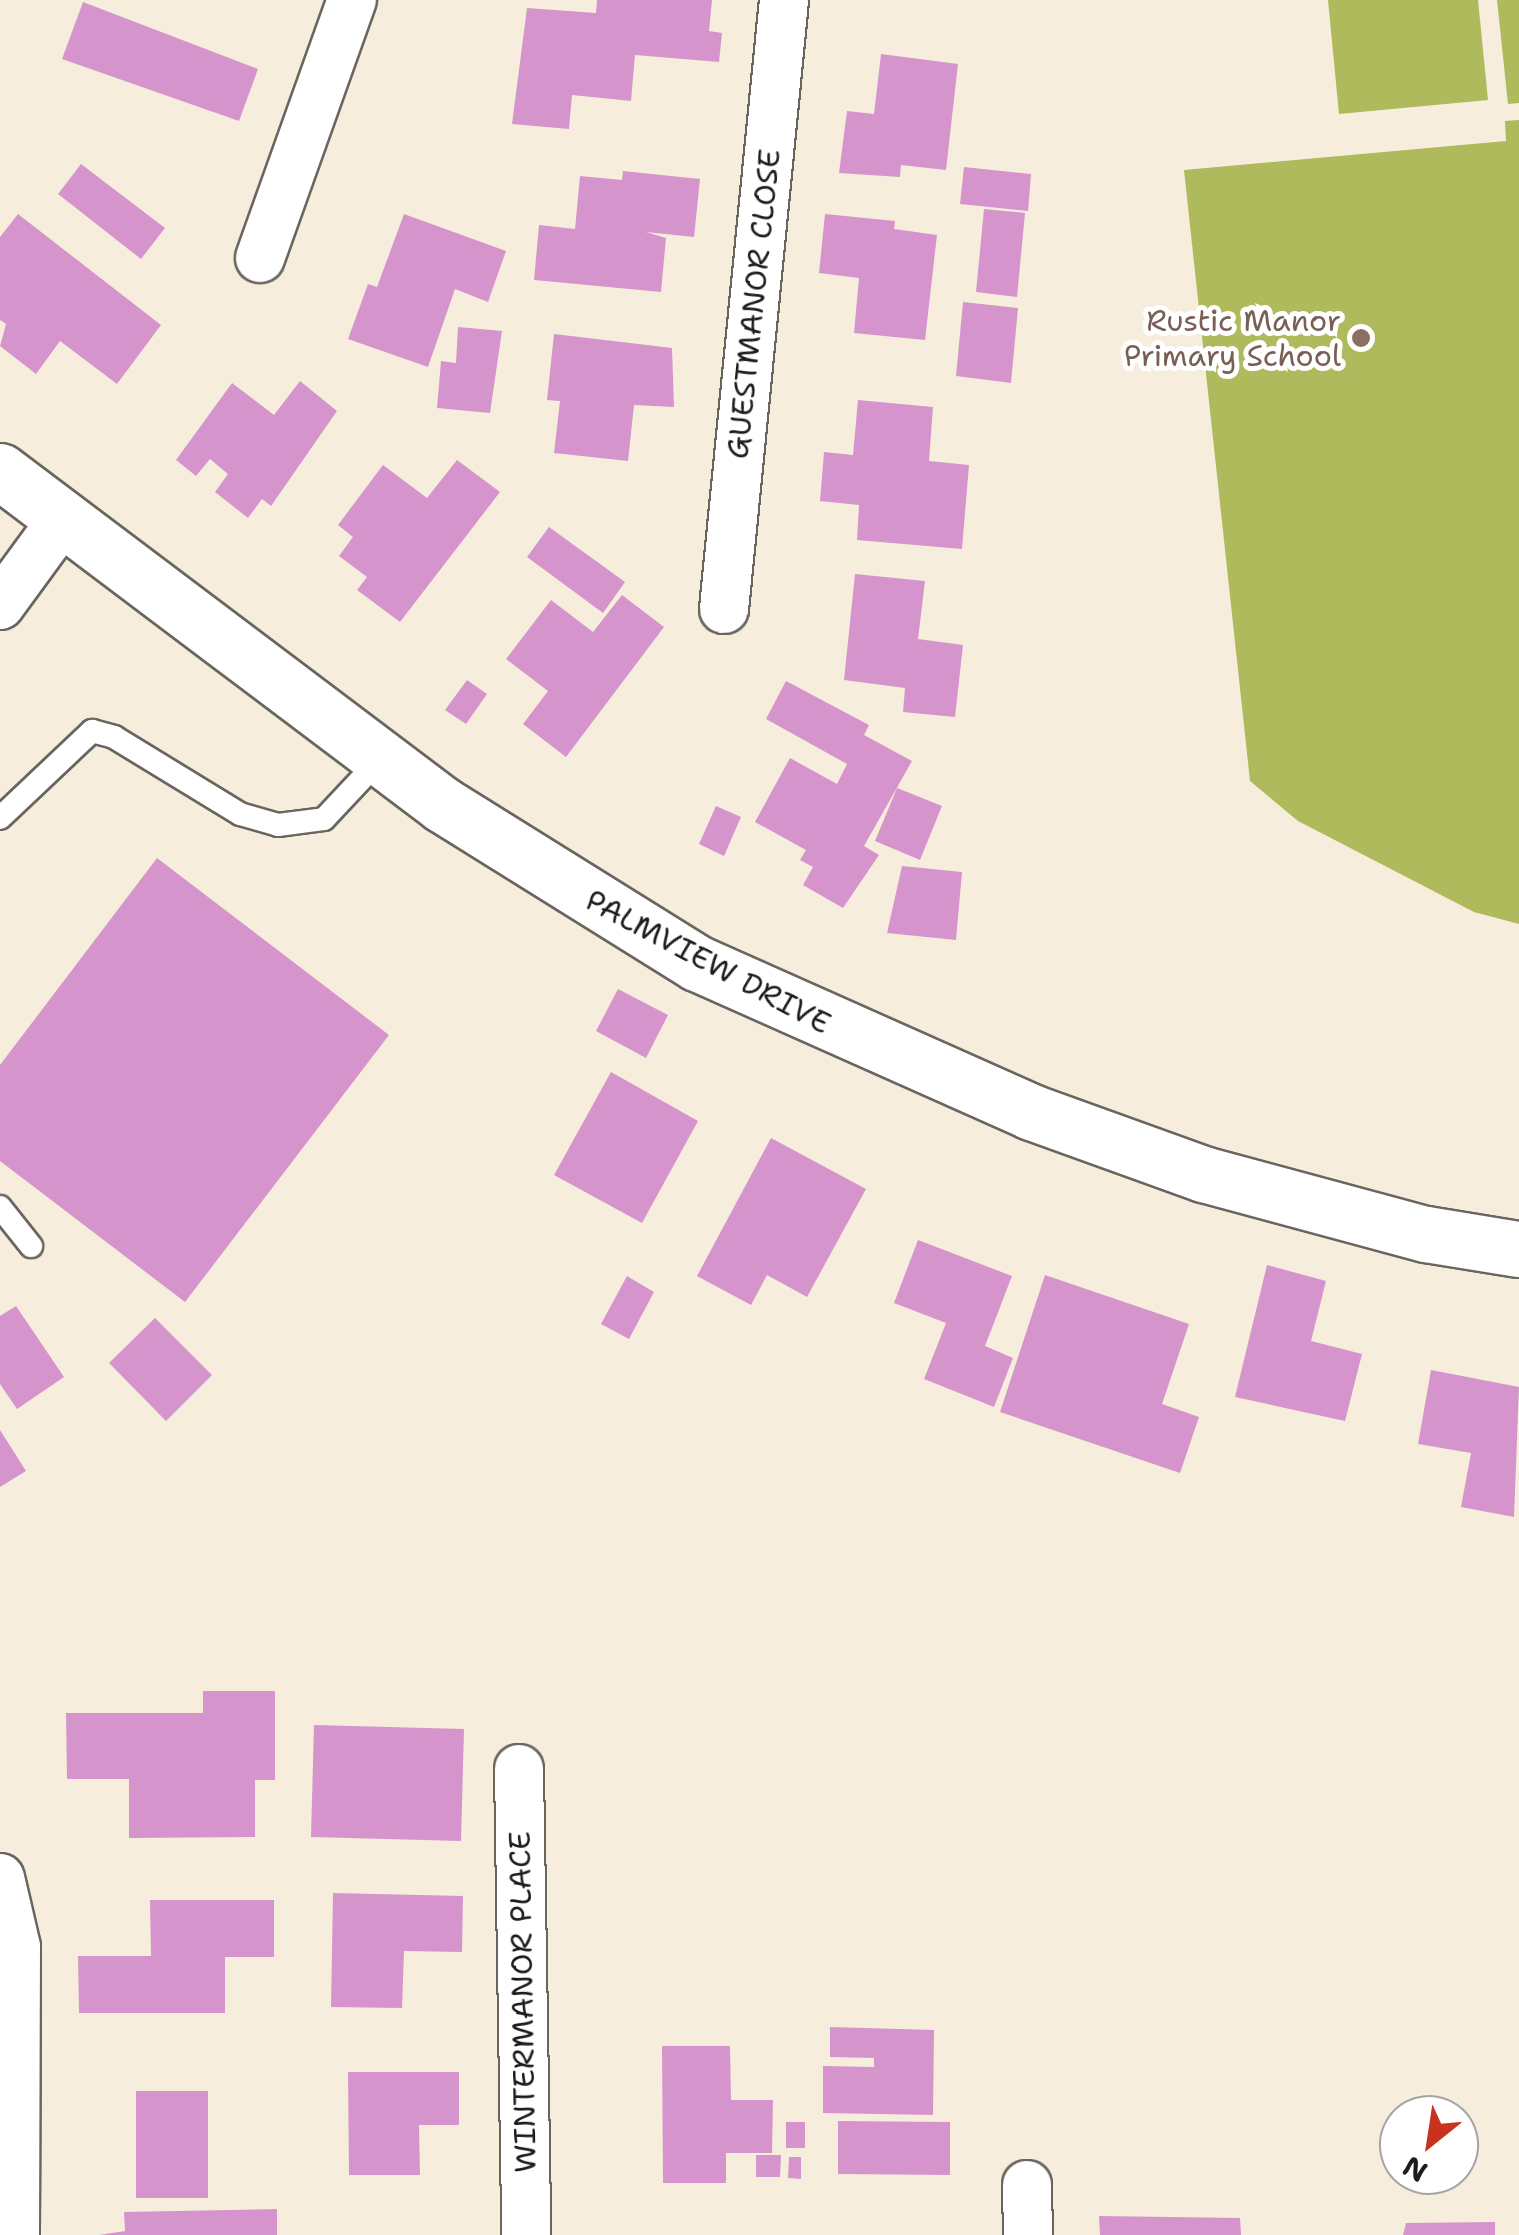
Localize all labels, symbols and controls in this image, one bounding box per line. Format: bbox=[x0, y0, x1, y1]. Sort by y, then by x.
street label: GUESTMANOR CLOSE bbox=[720, 147, 788, 461]
place label: Rustic Manor Primary School bbox=[1124, 303, 1341, 374]
marker: Rustic Manor Primary School bbox=[1350, 327, 1372, 349]
street label: PALMVIEW DRIVE bbox=[579, 882, 837, 1042]
street label: WINTERMANOR PLACE bbox=[502, 1831, 544, 2173]
north arrow bbox=[1379, 2095, 1479, 2195]
text: N bbox=[1396, 2147, 1434, 2191]

